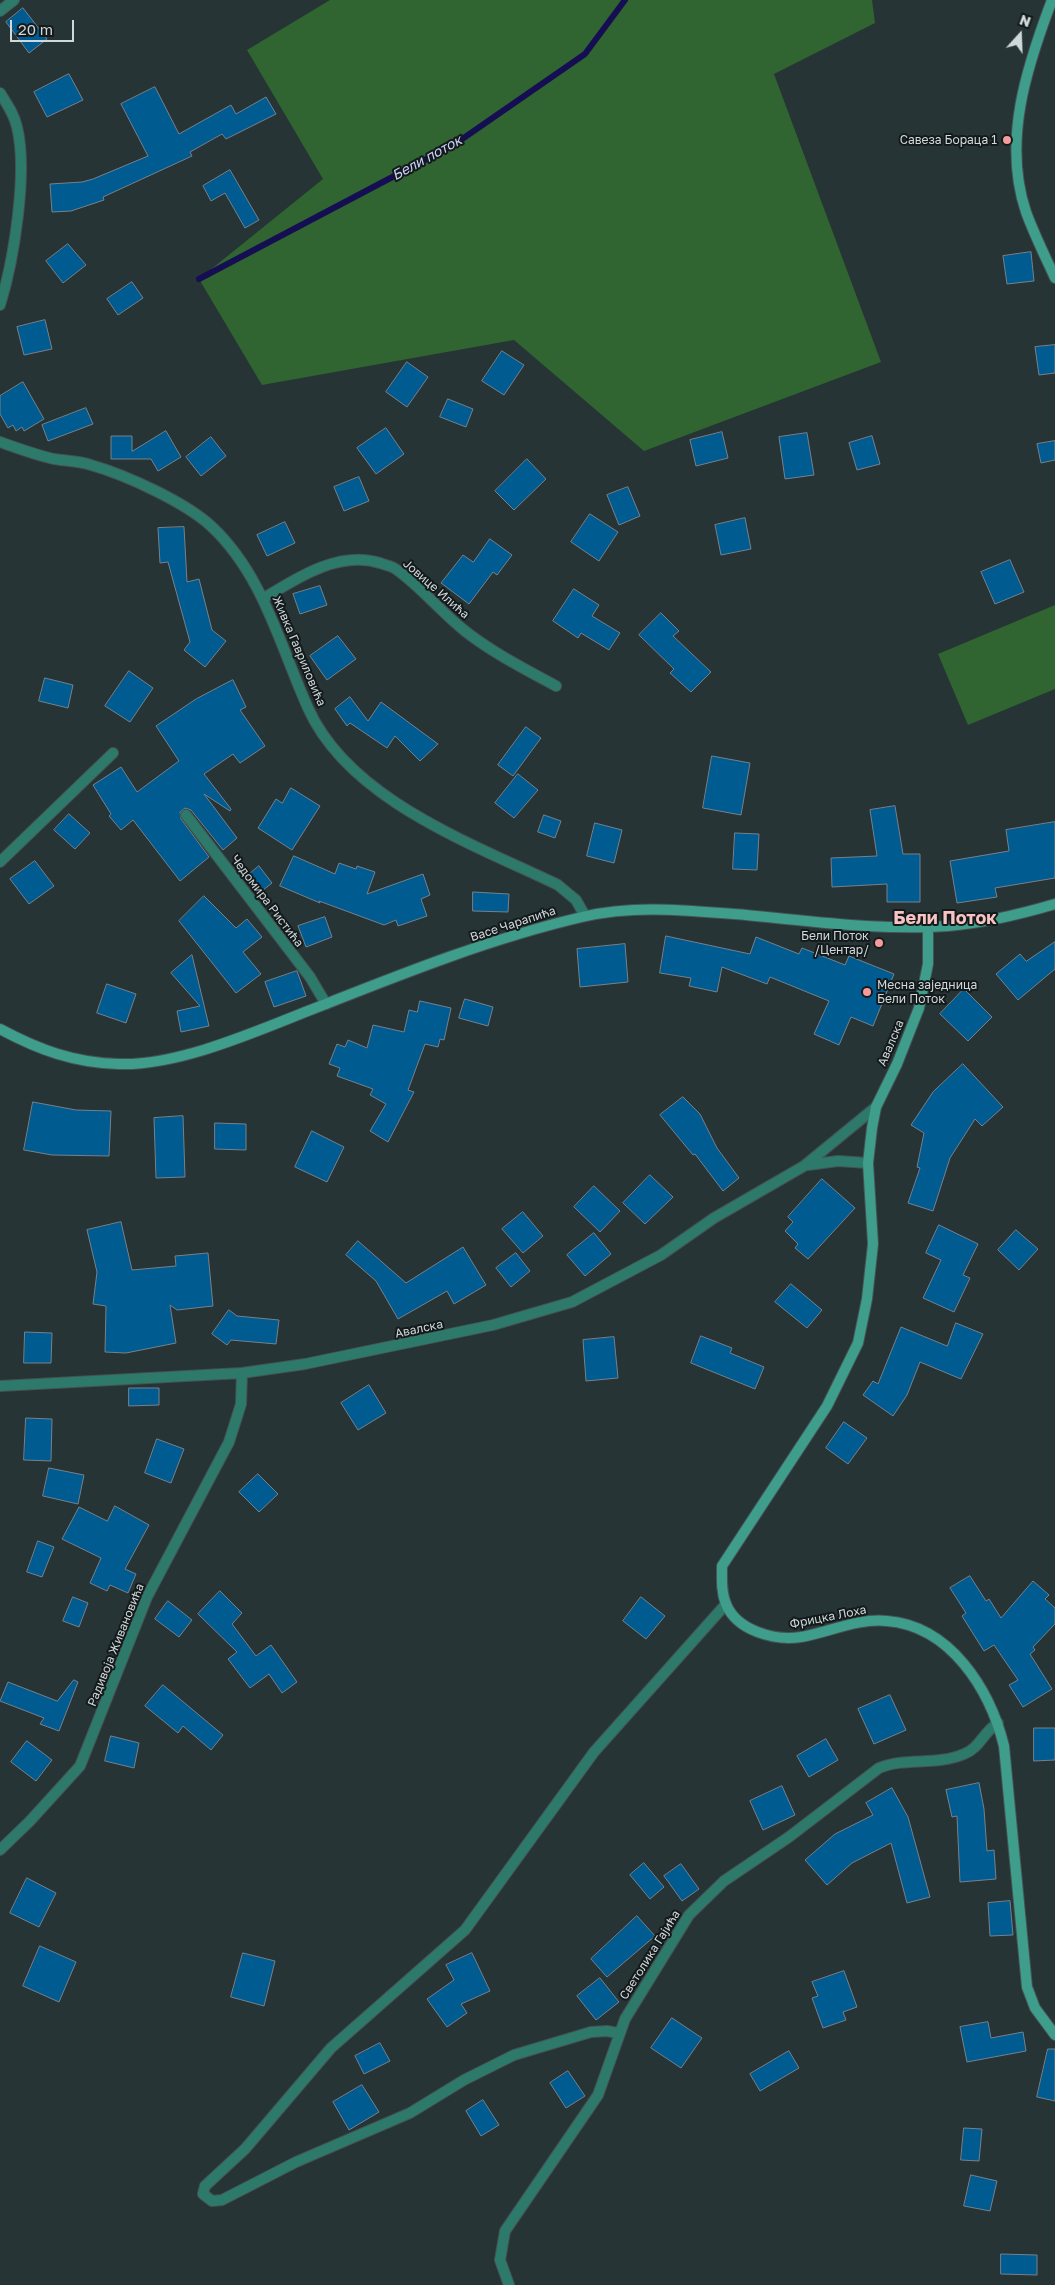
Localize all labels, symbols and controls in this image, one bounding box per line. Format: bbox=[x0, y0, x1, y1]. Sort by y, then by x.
scale bar bbox=[12, 10, 76, 42]
north arrow bbox=[995, 10, 1045, 60]
text: N bbox=[1017, 11, 1033, 30]
text: 20 m bbox=[18, 20, 53, 38]
water label: Бели поток bbox=[389, 132, 465, 184]
place label: Савеза Бораца 1 bbox=[900, 133, 997, 147]
marker: Савеза Бораца 1 bbox=[1001, 134, 1013, 146]
street label: Јовице Илића bbox=[400, 556, 472, 622]
street label: Живка Гавриловића bbox=[269, 594, 329, 708]
street label: Чедомира Ристића bbox=[228, 852, 306, 950]
street label: Васе Чарапића bbox=[468, 903, 558, 945]
district label: Бели Поток bbox=[893, 907, 997, 929]
place label: Бели Поток /Центар/ bbox=[801, 929, 869, 957]
marker: Бели Поток /Центар/ bbox=[873, 937, 885, 949]
place label: Месна заједница Бели Поток bbox=[877, 978, 977, 1006]
marker: Месна заједница Бели Поток bbox=[861, 986, 873, 998]
street label: Авалска bbox=[875, 1018, 907, 1068]
street label: Авалска bbox=[394, 1317, 444, 1341]
street label: Радивоја Живановића bbox=[85, 1581, 147, 1709]
street label: Фрицка Лоха bbox=[788, 1603, 868, 1631]
street label: Светолика Гајића bbox=[617, 1908, 683, 2002]

